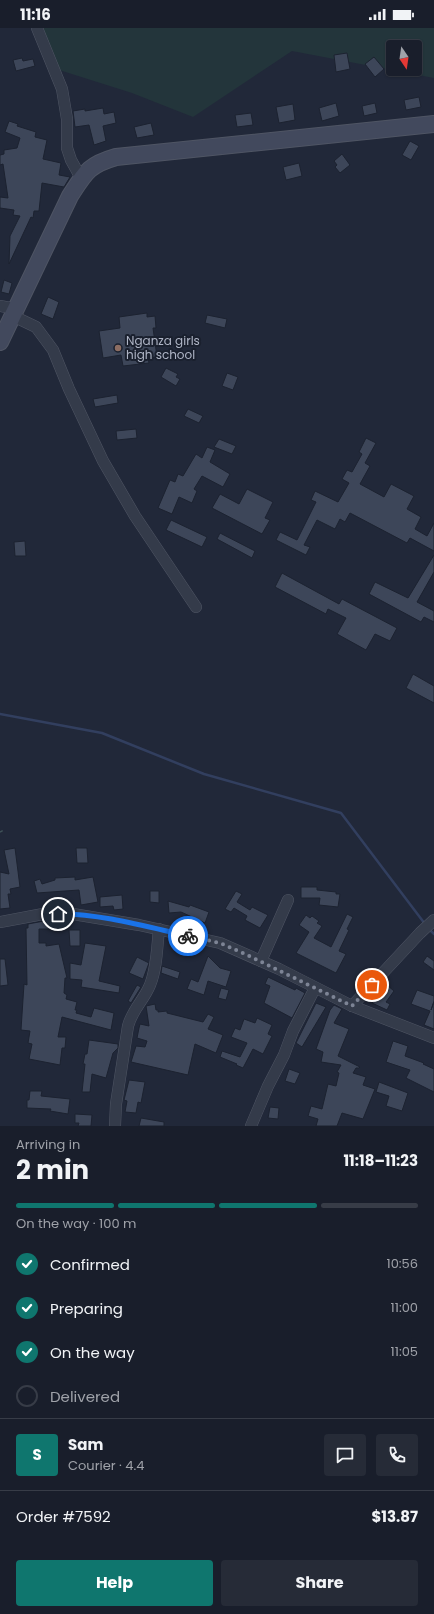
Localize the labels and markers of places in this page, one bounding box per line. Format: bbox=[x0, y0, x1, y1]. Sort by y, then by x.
place label: Nganza girls high school bbox=[126, 332, 200, 363]
marker: Nganza girls high school bbox=[113, 343, 123, 353]
pin bbox=[41, 897, 75, 931]
pin bbox=[355, 968, 389, 1002]

